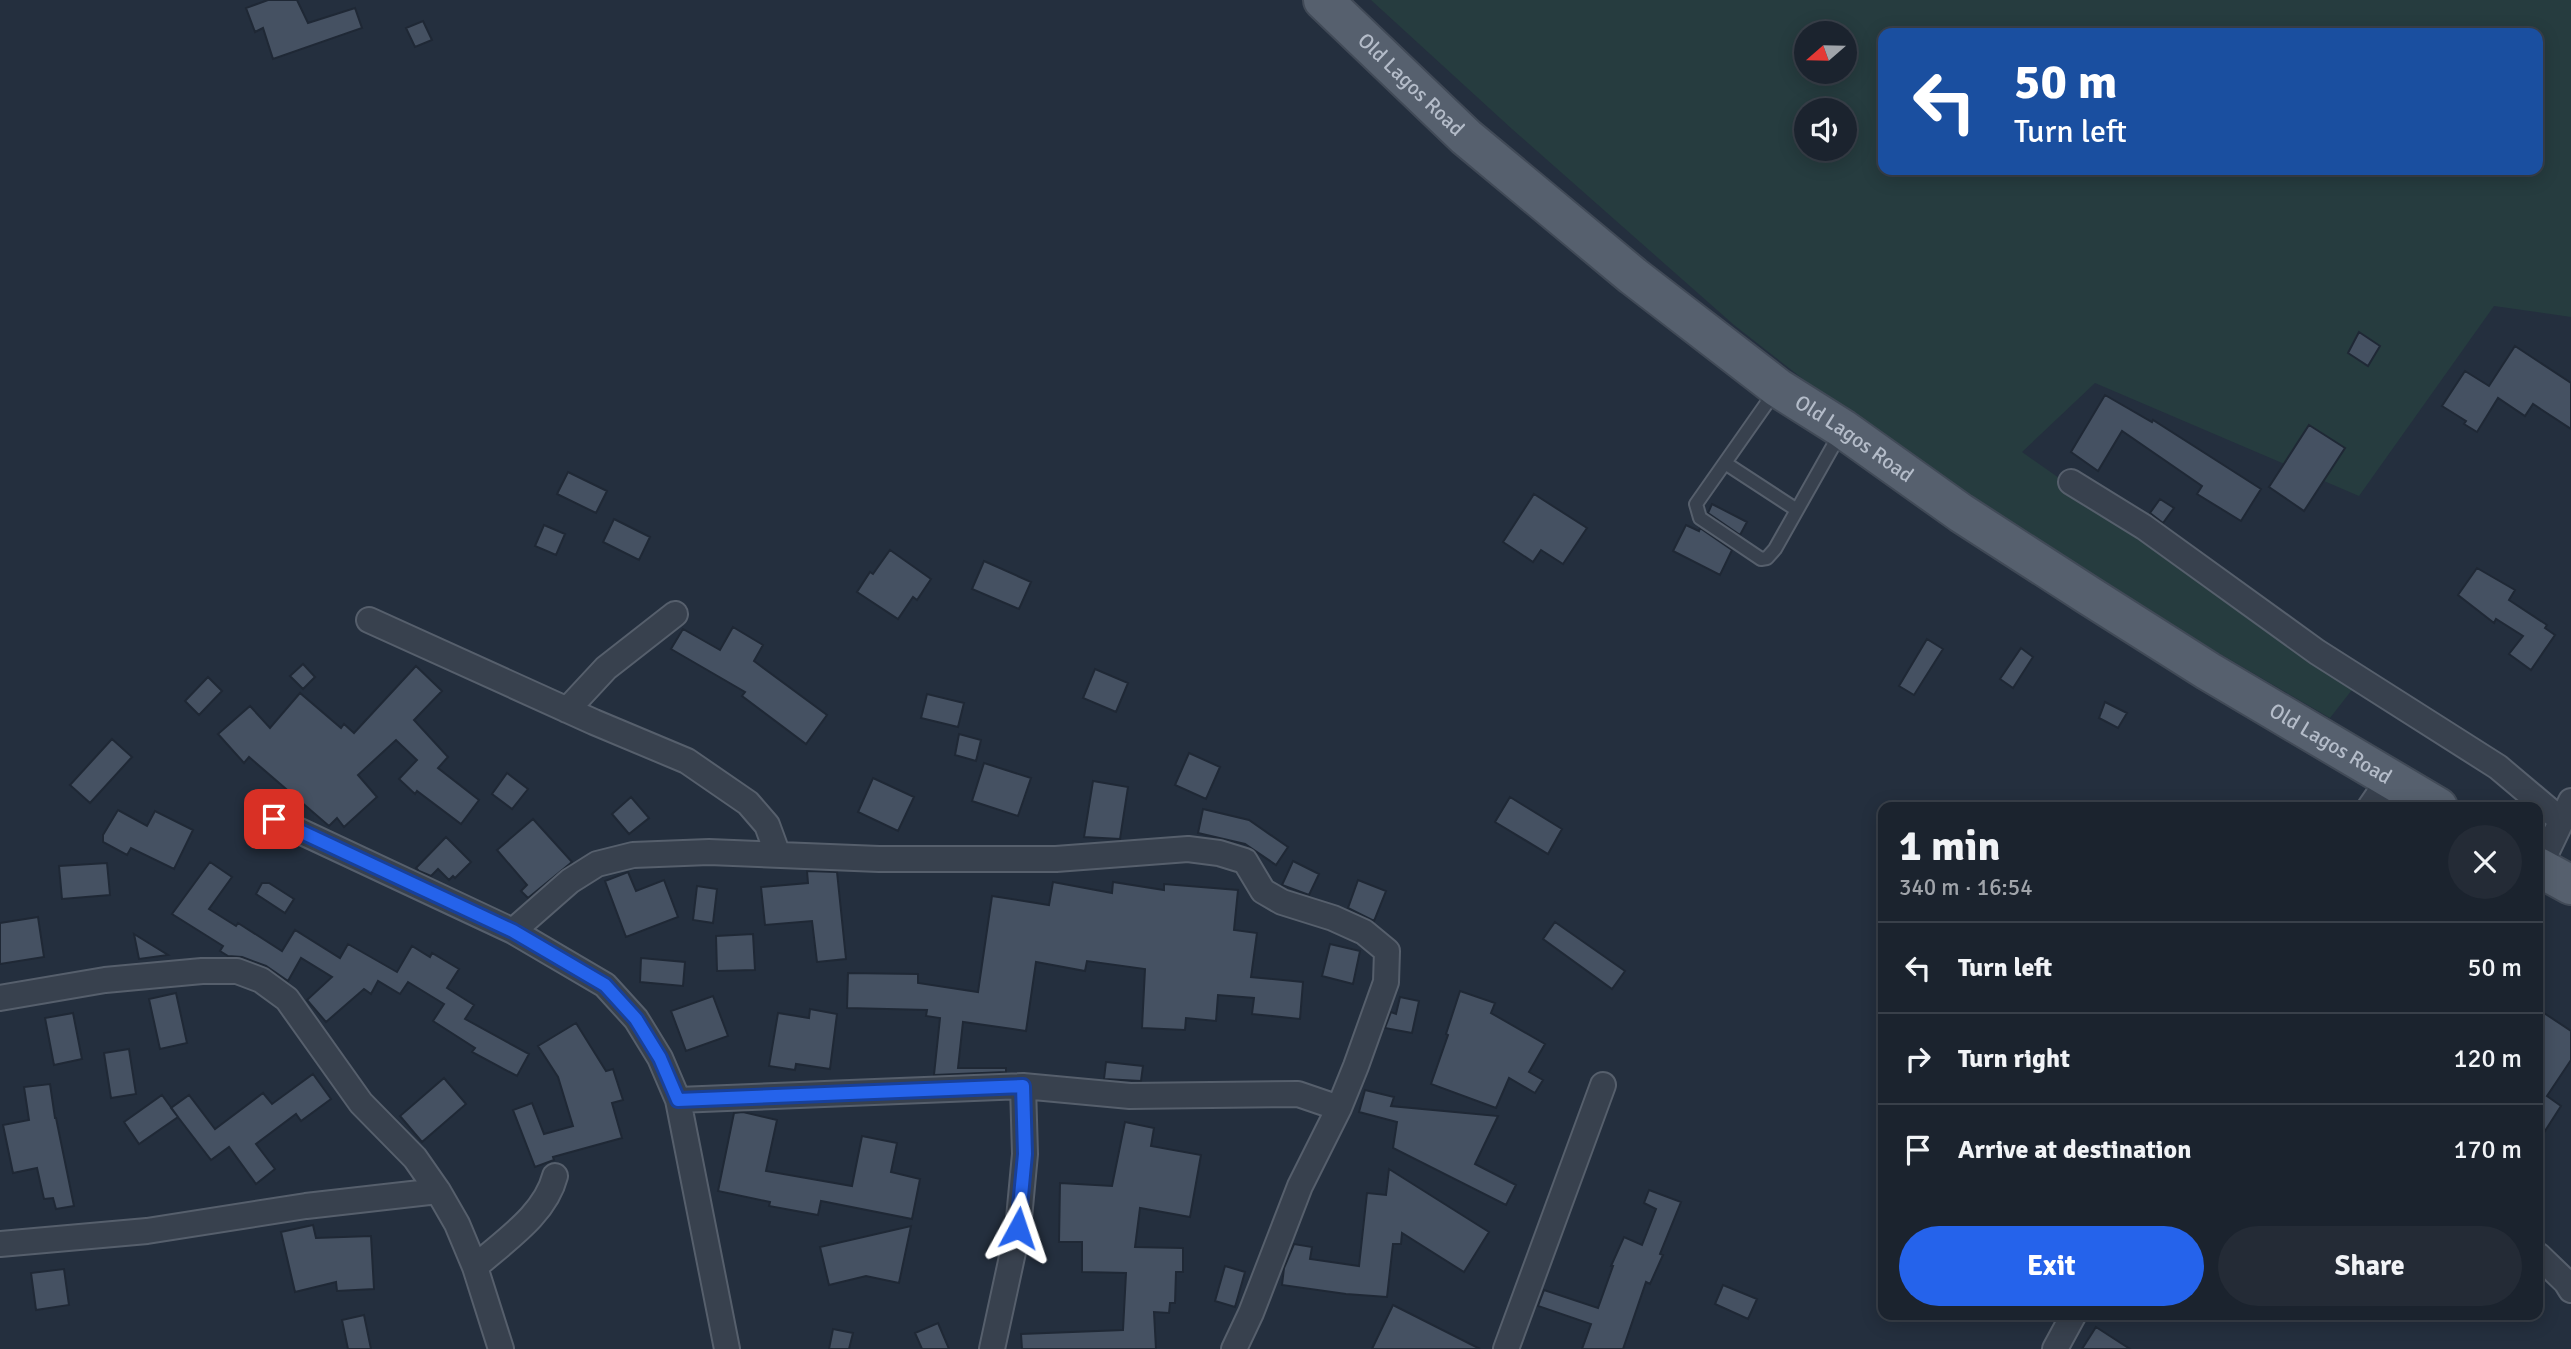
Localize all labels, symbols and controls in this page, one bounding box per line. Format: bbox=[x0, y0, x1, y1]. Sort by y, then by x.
north arrow bbox=[1794, 21, 1857, 84]
map controls bbox=[1794, 21, 1857, 161]
street label: Old Lagos Road bbox=[1352, 27, 1470, 141]
text: 50 m bbox=[2014, 52, 2117, 112]
icon: left bbox=[1899, 56, 1990, 147]
button: sound bbox=[1794, 98, 1857, 161]
text: Turn left bbox=[2014, 112, 2127, 151]
street label: Old Lagos Road bbox=[1790, 389, 1919, 488]
street label: Old Lagos Road bbox=[2265, 697, 2397, 790]
pin bbox=[244, 789, 304, 849]
icon: arrive bbox=[255, 800, 293, 838]
text: 1 min bbox=[1899, 821, 2000, 872]
button: close bbox=[2448, 825, 2522, 899]
text: 340 m · 16:54 bbox=[1899, 873, 2033, 902]
icon: left bbox=[1899, 949, 1937, 987]
text: Turn left bbox=[1958, 952, 2052, 984]
text: 50 m bbox=[2467, 952, 2522, 984]
icon: right bbox=[1899, 1040, 1937, 1078]
text: Turn right bbox=[1958, 1043, 2070, 1075]
text: 120 m bbox=[2453, 1043, 2522, 1075]
icon: arrive bbox=[1899, 1131, 1937, 1169]
text: Arrive at destination bbox=[1958, 1134, 2191, 1166]
text: 170 m bbox=[2453, 1134, 2522, 1166]
position arrow bbox=[981, 1191, 1055, 1265]
button: Exit bbox=[1899, 1226, 2204, 1306]
button: Share bbox=[2218, 1226, 2522, 1306]

